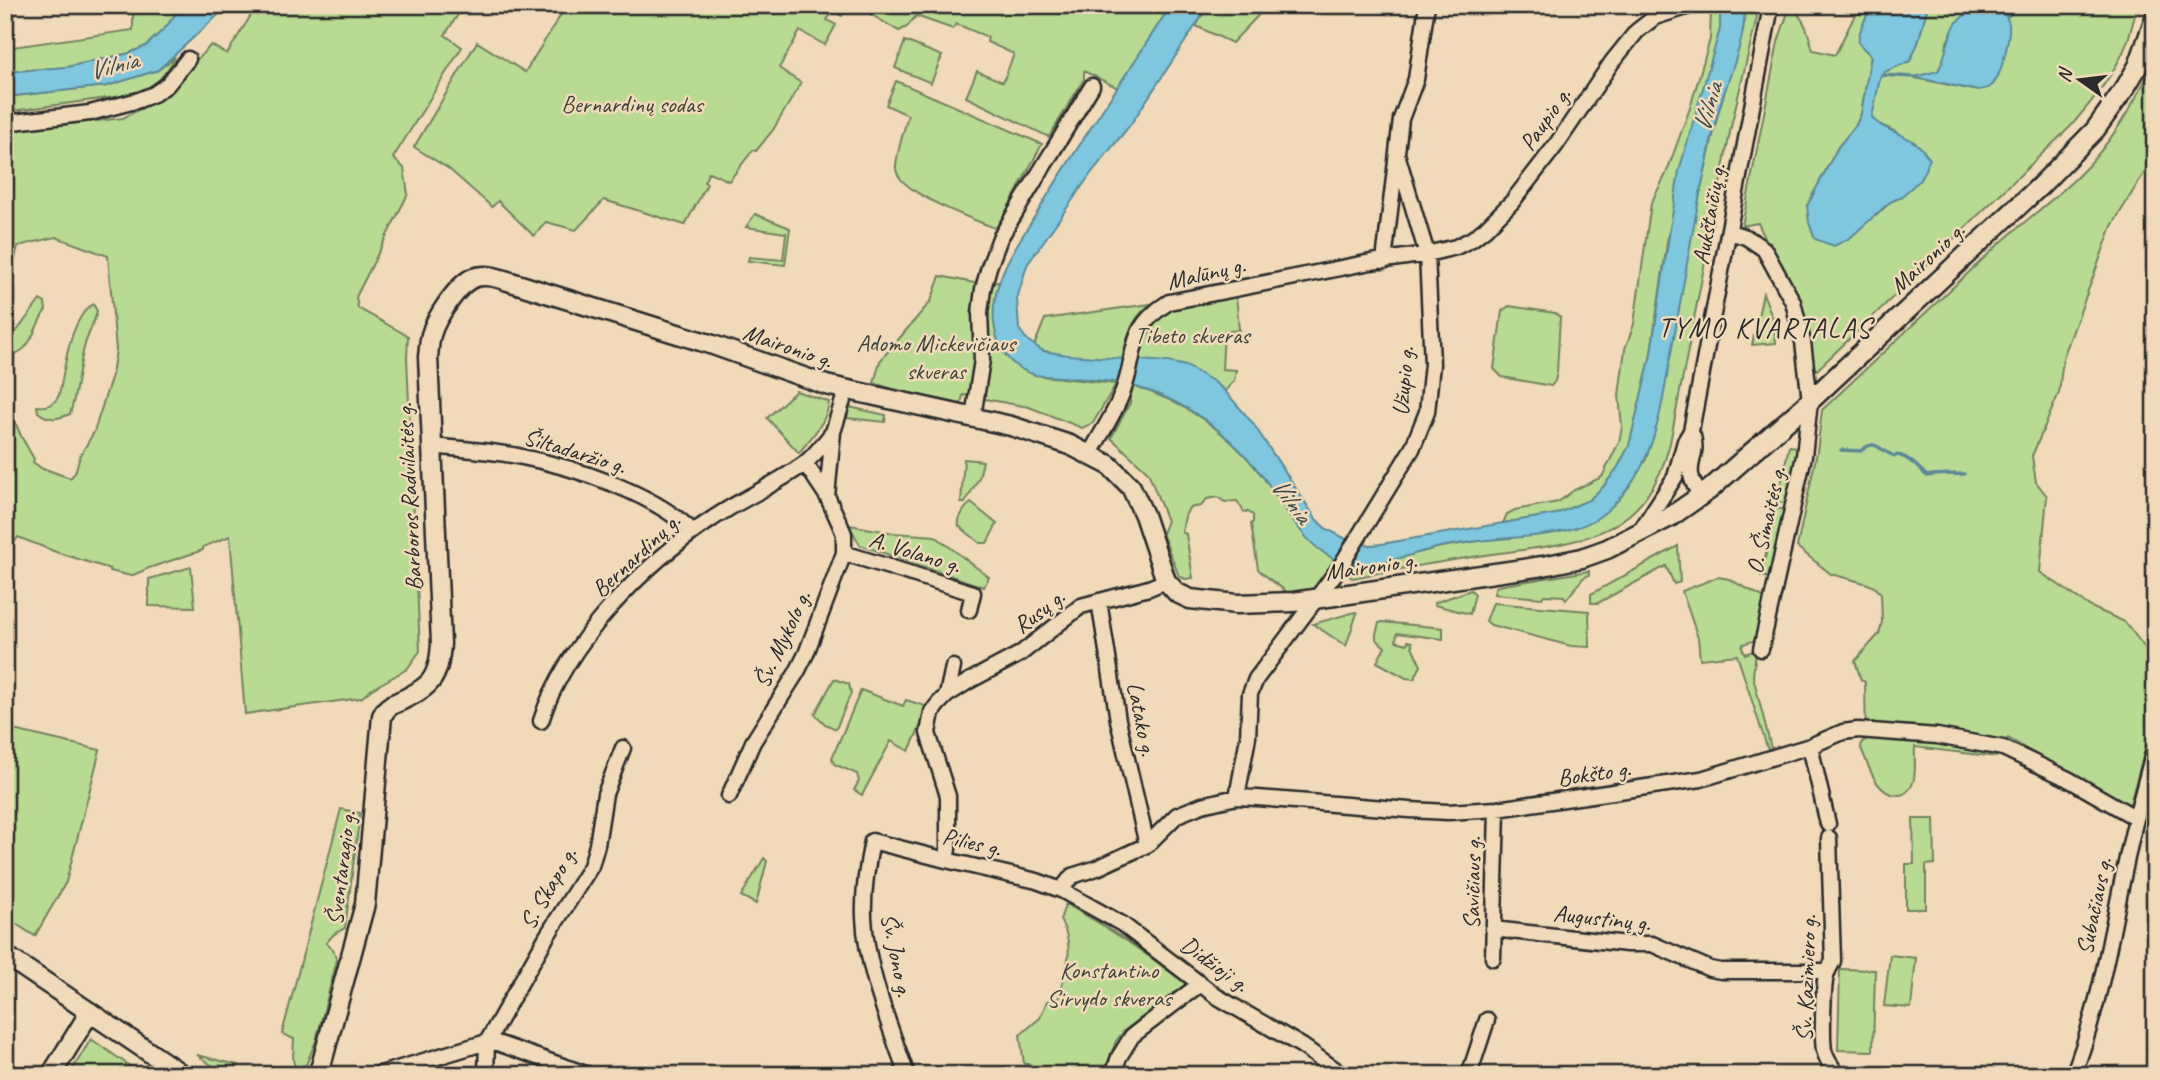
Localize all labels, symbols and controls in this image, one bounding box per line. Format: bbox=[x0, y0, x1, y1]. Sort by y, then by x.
water label: Vilnia bbox=[85, 43, 144, 87]
north arrow bbox=[2044, 46, 2114, 116]
text: N bbox=[2051, 64, 2078, 85]
water label: Vilnia bbox=[1685, 76, 1731, 135]
street label: Paupio g. bbox=[1512, 81, 1578, 157]
park label: Bernardinų sodas bbox=[561, 89, 704, 119]
street label: Aukštaičių g. bbox=[1685, 161, 1733, 267]
street label: Maironio g. bbox=[1883, 215, 1971, 300]
street label: Malūnų g. bbox=[1164, 249, 1248, 297]
district label: TYMO KVARTALAS bbox=[1658, 310, 1875, 345]
street label: Maironio g. bbox=[740, 317, 837, 375]
park label: Tibeto skveras bbox=[1134, 320, 1252, 350]
park label: Adomo Mickevičiaus skveras bbox=[857, 328, 1018, 386]
street label: Užupio g. bbox=[1385, 345, 1421, 417]
street label: Barboros Radvilaitės g. bbox=[389, 402, 429, 592]
street label: Šiltadaržio g. bbox=[520, 421, 630, 481]
street label: O. Šimaitės g. bbox=[1739, 463, 1793, 577]
water label: Vilnia bbox=[1264, 471, 1322, 533]
street label: Bernardinų g. bbox=[585, 506, 687, 604]
street label: A. Volano g. bbox=[866, 524, 965, 580]
street label: Maironio g. bbox=[1323, 545, 1419, 587]
street label: Rusų g. bbox=[1007, 582, 1071, 640]
street label: Šv. Mykolo g. bbox=[746, 585, 818, 693]
street label: Latako g. bbox=[1120, 680, 1164, 759]
street label: Bokšto g. bbox=[1556, 753, 1633, 793]
street label: Šventaragio g. bbox=[319, 809, 363, 927]
street label: Pilies g. bbox=[940, 821, 1005, 863]
street label: Savičiaus g. bbox=[1456, 836, 1488, 930]
street label: S. Skapo g. bbox=[513, 841, 584, 934]
street label: Subačiaus g. bbox=[2069, 854, 2119, 957]
street label: Augustinų g. bbox=[1552, 898, 1652, 938]
street label: Šv. Jono g. bbox=[874, 911, 920, 999]
street label: Šv. Kazimiero g. bbox=[1789, 914, 1823, 1042]
street label: Didžioji g. bbox=[1175, 929, 1255, 999]
park label: Konstantino Sirvydo skveras bbox=[1046, 955, 1173, 1013]

